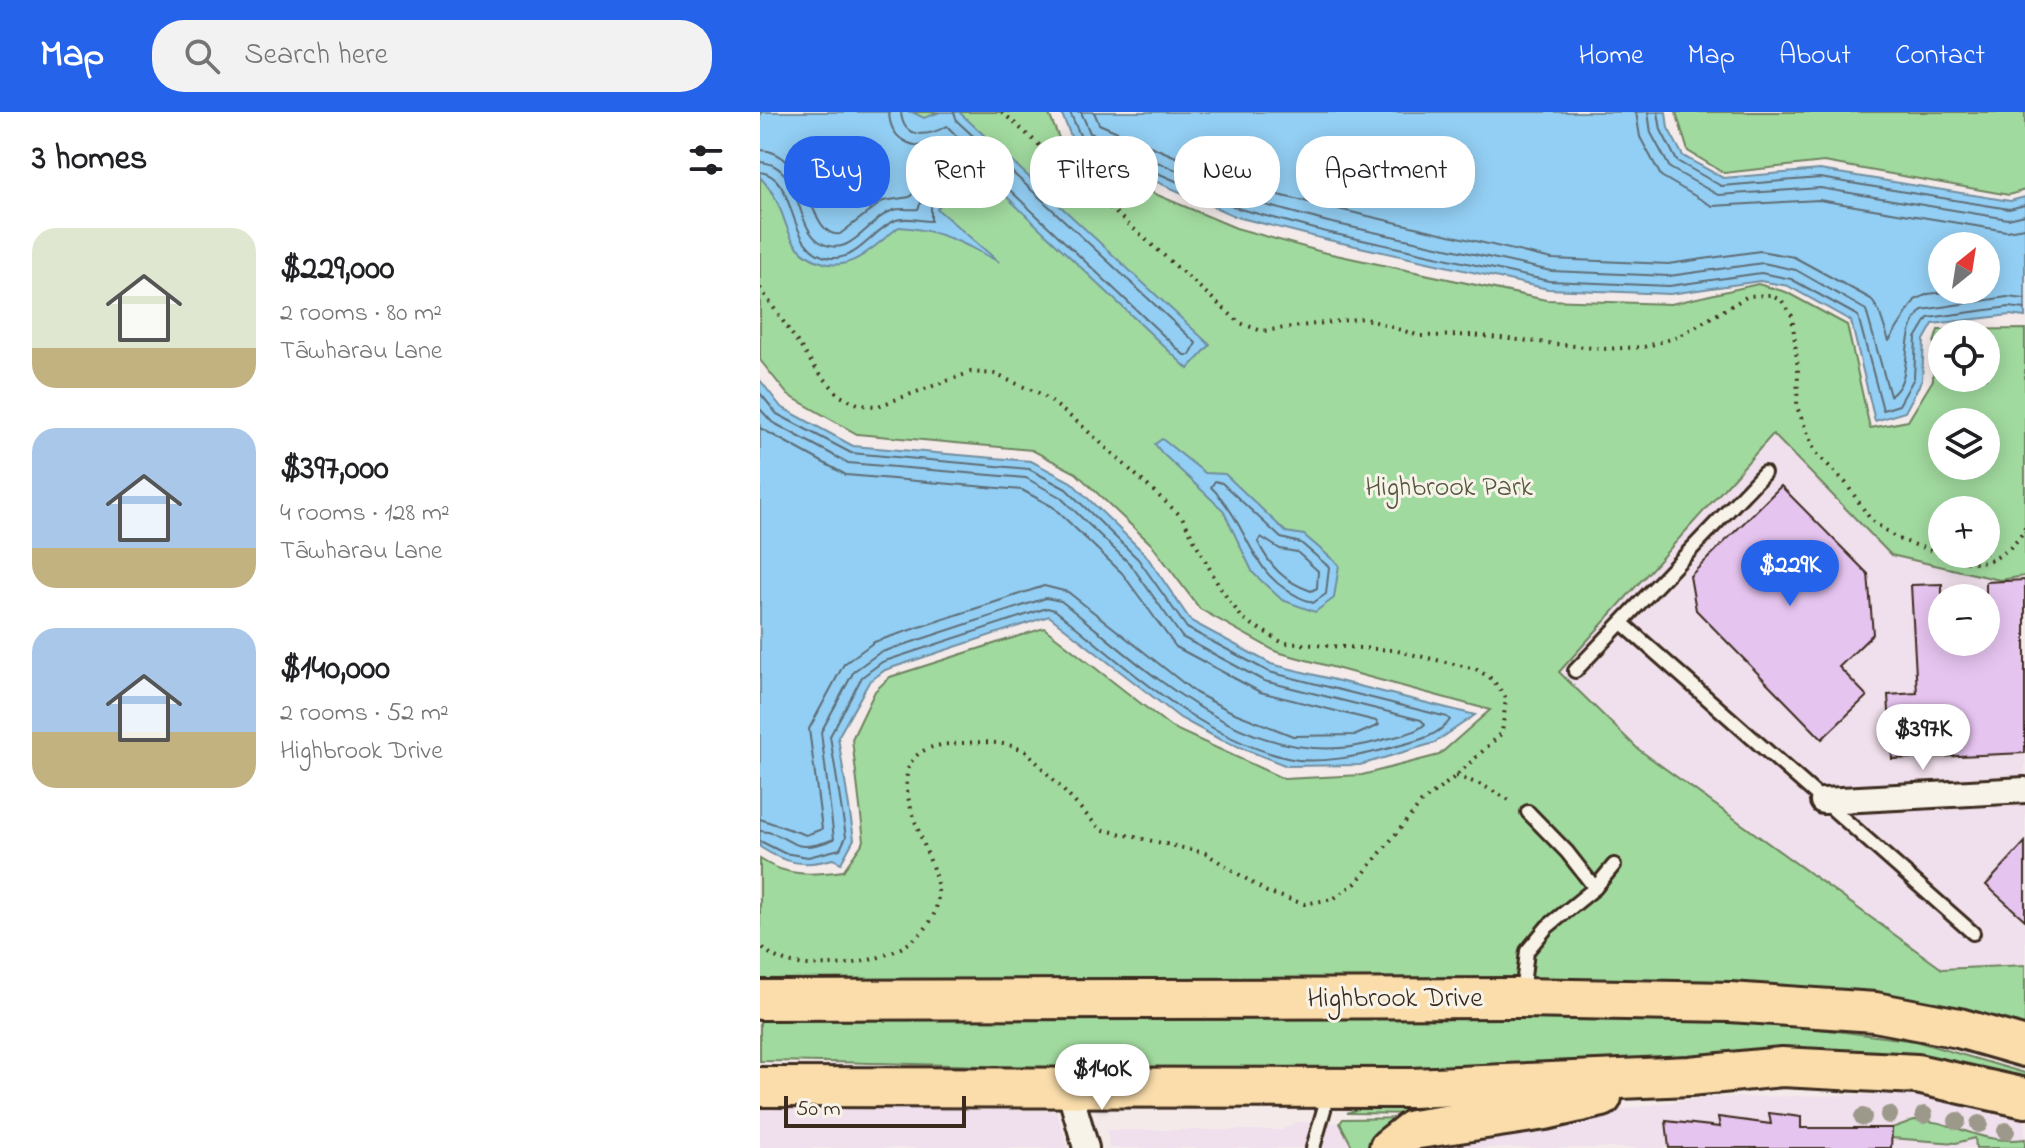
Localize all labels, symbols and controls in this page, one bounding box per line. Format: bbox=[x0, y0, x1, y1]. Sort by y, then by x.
search box bbox=[152, 20, 712, 92]
text: Map bbox=[40, 28, 104, 84]
icon: search bbox=[180, 34, 224, 78]
text: Search here bbox=[244, 34, 388, 78]
text: Home bbox=[1578, 36, 1644, 77]
text: Map bbox=[1688, 36, 1735, 77]
text: About bbox=[1779, 36, 1851, 77]
text: Contact bbox=[1895, 36, 1985, 77]
text: 3 homes bbox=[32, 135, 147, 185]
chip: Buy bbox=[784, 136, 890, 208]
chip: Rent bbox=[906, 136, 1014, 208]
chip: Filters bbox=[1030, 136, 1158, 208]
chip: New bbox=[1174, 136, 1280, 208]
chip: Apartment bbox=[1296, 136, 1475, 208]
icon: filters bbox=[684, 138, 728, 182]
north arrow bbox=[1928, 232, 2000, 304]
map controls bbox=[1928, 232, 2000, 656]
text: $229,000 bbox=[280, 245, 395, 295]
icon: home bbox=[96, 260, 192, 356]
text: 2 rooms · 80 m² bbox=[280, 295, 442, 333]
button: locate bbox=[1928, 320, 2000, 392]
text: Tāwharau Lane bbox=[280, 333, 443, 371]
button: layers bbox=[1928, 408, 2000, 480]
text: $397,000 bbox=[280, 445, 389, 495]
icon: home bbox=[96, 460, 192, 556]
park label: Highbrook Park bbox=[1365, 468, 1534, 509]
text: 4 rooms · 128 m² bbox=[280, 495, 450, 533]
button: + bbox=[1928, 496, 2000, 568]
text: Tāwharau Lane bbox=[280, 533, 443, 571]
pin: $229K bbox=[1734, 540, 1846, 608]
text: $229K bbox=[1759, 547, 1821, 585]
button: − bbox=[1928, 584, 2000, 656]
text: $140,000 bbox=[280, 645, 390, 695]
icon: home bbox=[96, 660, 192, 756]
text: 2 rooms · 52 m² bbox=[280, 695, 449, 733]
pin: $397K bbox=[1867, 704, 1979, 772]
text: $397K bbox=[1894, 711, 1952, 749]
text: Highbrook Drive bbox=[280, 733, 443, 771]
street label: Highbrook Drive bbox=[1307, 979, 1483, 1020]
pin: $140K bbox=[1046, 1044, 1158, 1112]
text: $140K bbox=[1073, 1051, 1131, 1089]
scale bar bbox=[784, 1092, 966, 1128]
text: 50 m bbox=[796, 1094, 841, 1126]

